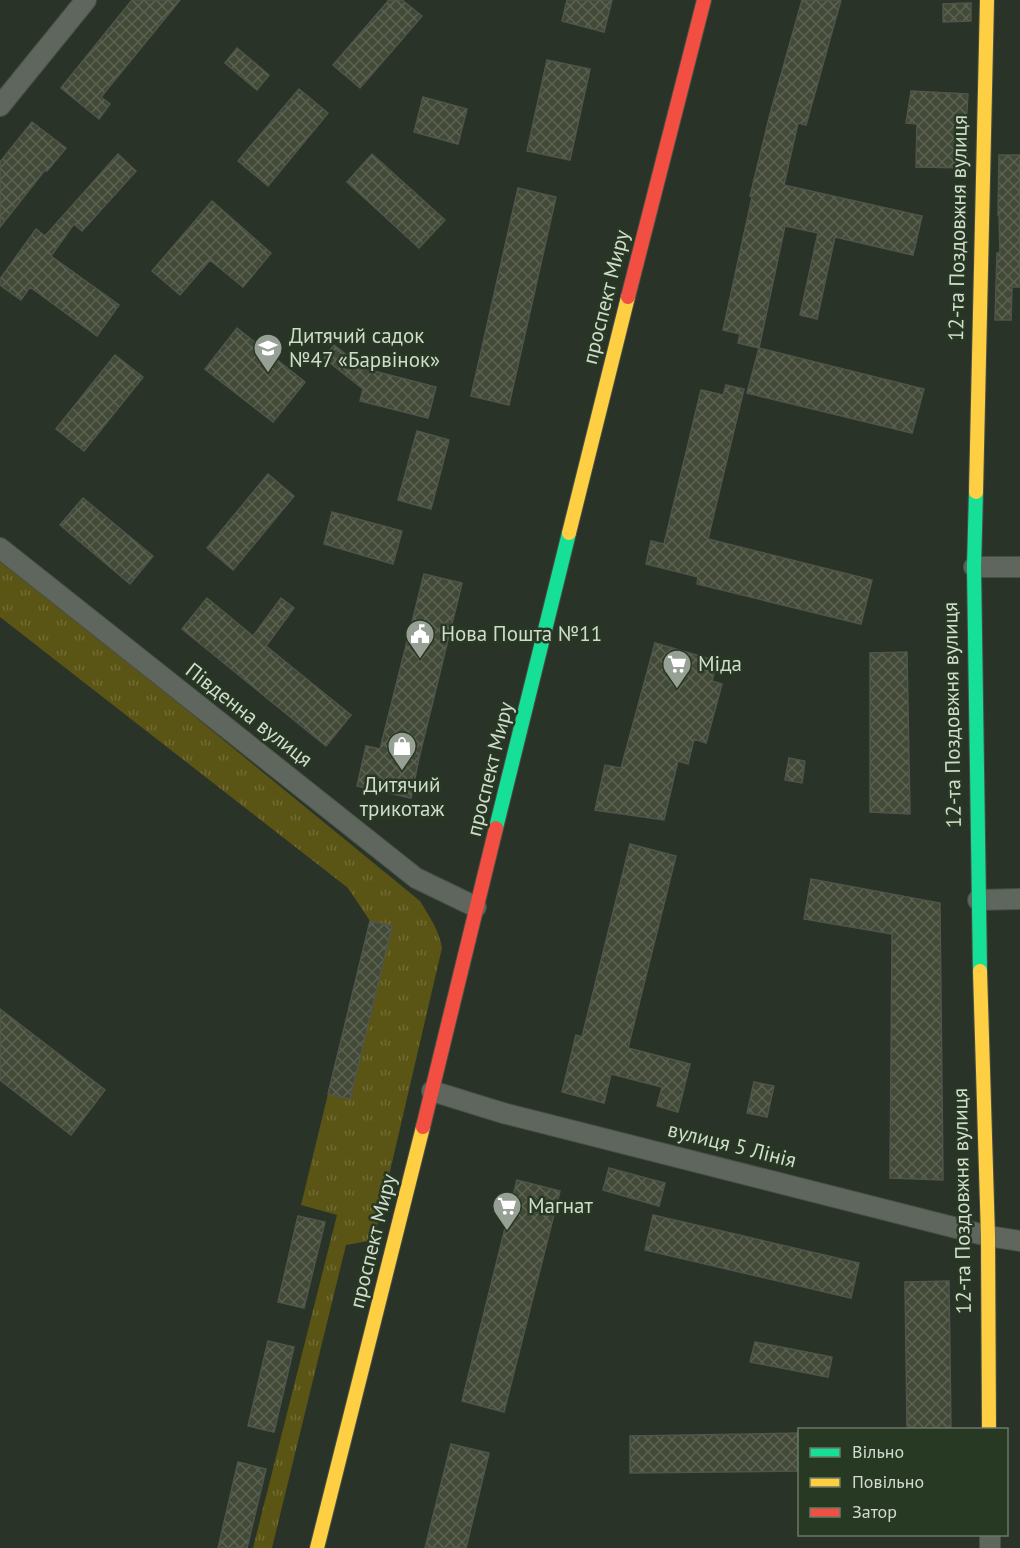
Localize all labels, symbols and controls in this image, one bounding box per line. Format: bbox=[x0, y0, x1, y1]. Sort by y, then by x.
street label: 12-та Поздовжня вулиця bbox=[942, 115, 973, 341]
street label: проспект Миру bbox=[576, 227, 635, 367]
place label: Дитячий садок №47 «Барвінок» bbox=[289, 322, 440, 373]
school or university icon: Дитячий садок №47 «Барвінок» bbox=[252, 332, 284, 374]
street label: 12-та Поздовжня вулиця bbox=[936, 602, 967, 828]
public building icon: Нова Пошта №11 bbox=[404, 618, 436, 660]
place label: Нова Пошта №11 bbox=[441, 620, 602, 647]
supermarket icon: Міда bbox=[661, 648, 693, 690]
place label: Міда bbox=[698, 650, 742, 677]
street label: Південна вулиця bbox=[180, 657, 318, 773]
street label: проспект Миру bbox=[460, 699, 519, 839]
shop icon: Дитячий трикотаж bbox=[386, 730, 418, 772]
place label: Дитячий трикотаж bbox=[360, 771, 444, 822]
street label: 12-та Поздовжня вулиця bbox=[946, 1088, 977, 1314]
street label: вулиця 5 Лінія bbox=[665, 1115, 799, 1174]
street label: проспект Миру bbox=[343, 1171, 402, 1311]
supermarket icon: Магнат bbox=[491, 1190, 523, 1232]
place label: Магнат bbox=[528, 1192, 594, 1219]
legend bbox=[798, 1428, 1008, 1536]
text: Вільно bbox=[852, 1440, 904, 1463]
text: Повільно bbox=[852, 1470, 924, 1493]
text: Затор bbox=[852, 1500, 897, 1523]

